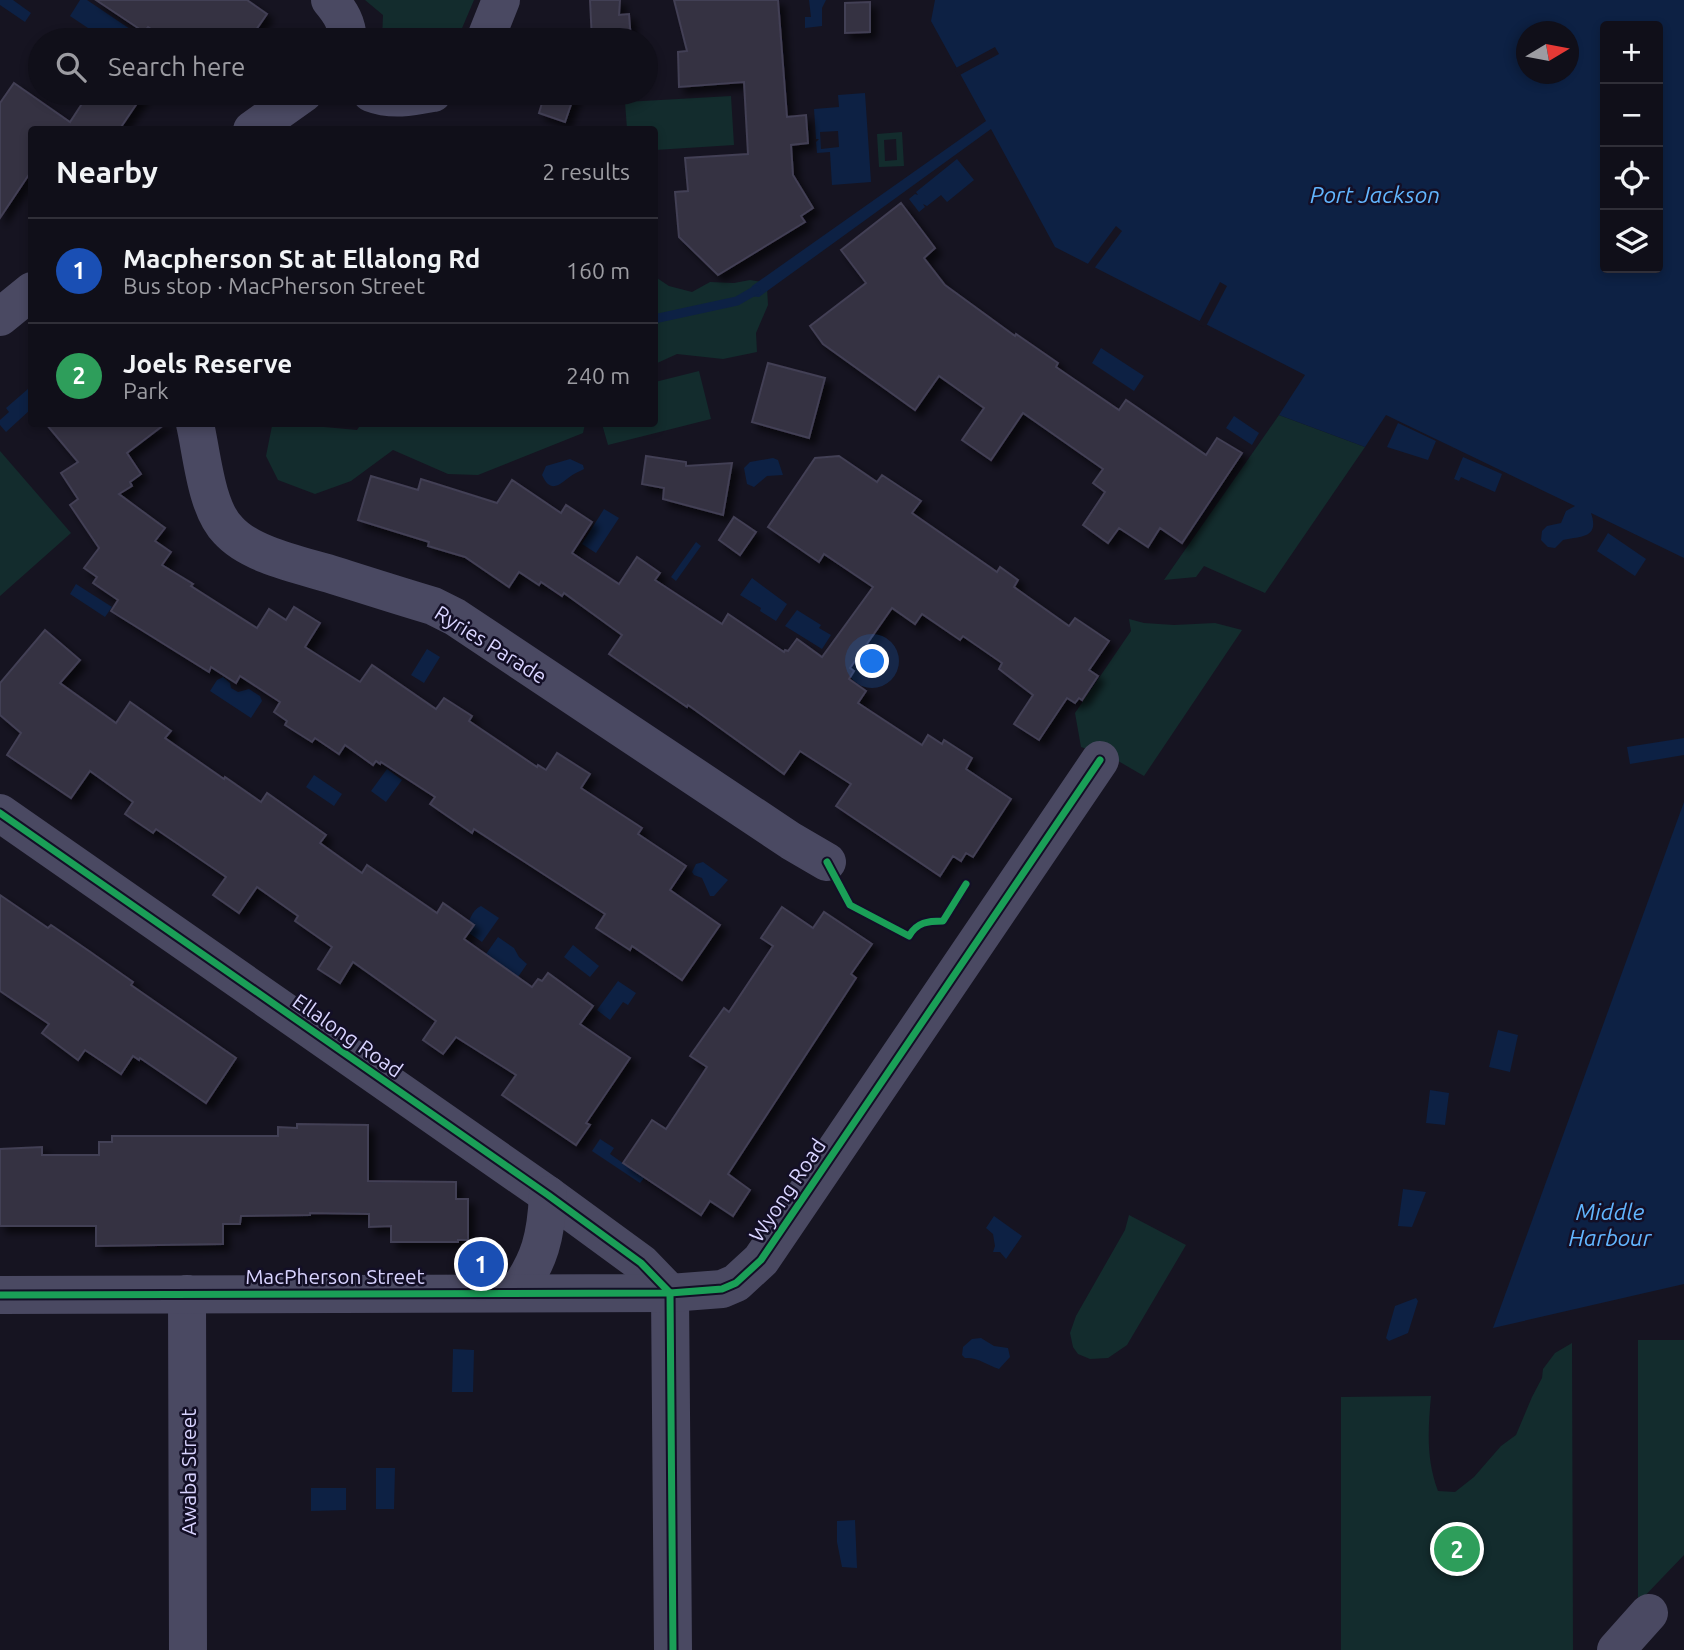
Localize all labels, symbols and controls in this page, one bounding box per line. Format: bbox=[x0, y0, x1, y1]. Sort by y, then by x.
north arrow bbox=[1516, 21, 1579, 84]
map controls bbox=[1600, 21, 1663, 273]
button: + bbox=[1600, 21, 1663, 84]
search box bbox=[28, 28, 658, 105]
icon: search bbox=[52, 48, 90, 86]
text: Search here bbox=[108, 52, 245, 81]
button: − bbox=[1600, 84, 1663, 147]
button: locate bbox=[1600, 147, 1663, 210]
text: Nearby bbox=[56, 155, 158, 189]
text: 2 results bbox=[542, 159, 630, 184]
water label: Port Jackson bbox=[1310, 182, 1440, 207]
button: layers bbox=[1600, 210, 1663, 273]
text: Macpherson St at Ellalong Rd bbox=[123, 244, 480, 273]
text: 1 bbox=[73, 258, 85, 283]
text: 160 m bbox=[566, 258, 630, 283]
text: Bus stop · MacPherson Street bbox=[123, 273, 425, 298]
text: Joels Reserve bbox=[123, 349, 292, 378]
text: 2 bbox=[73, 363, 85, 388]
text: 240 m bbox=[566, 363, 630, 388]
text: Park bbox=[123, 378, 169, 403]
street label: Ryries Parade bbox=[431, 600, 551, 688]
your location bbox=[855, 644, 889, 678]
street label: Ellalong Road bbox=[288, 988, 408, 1082]
street label: Wyong Road bbox=[744, 1134, 830, 1246]
water label: Middle Harbour bbox=[1569, 1199, 1653, 1250]
pin: 1 bbox=[458, 1238, 504, 1290]
street label: MacPherson Street bbox=[245, 1264, 425, 1288]
street label: Awaba Street bbox=[176, 1408, 200, 1536]
pin: 2 bbox=[1434, 1523, 1480, 1575]

